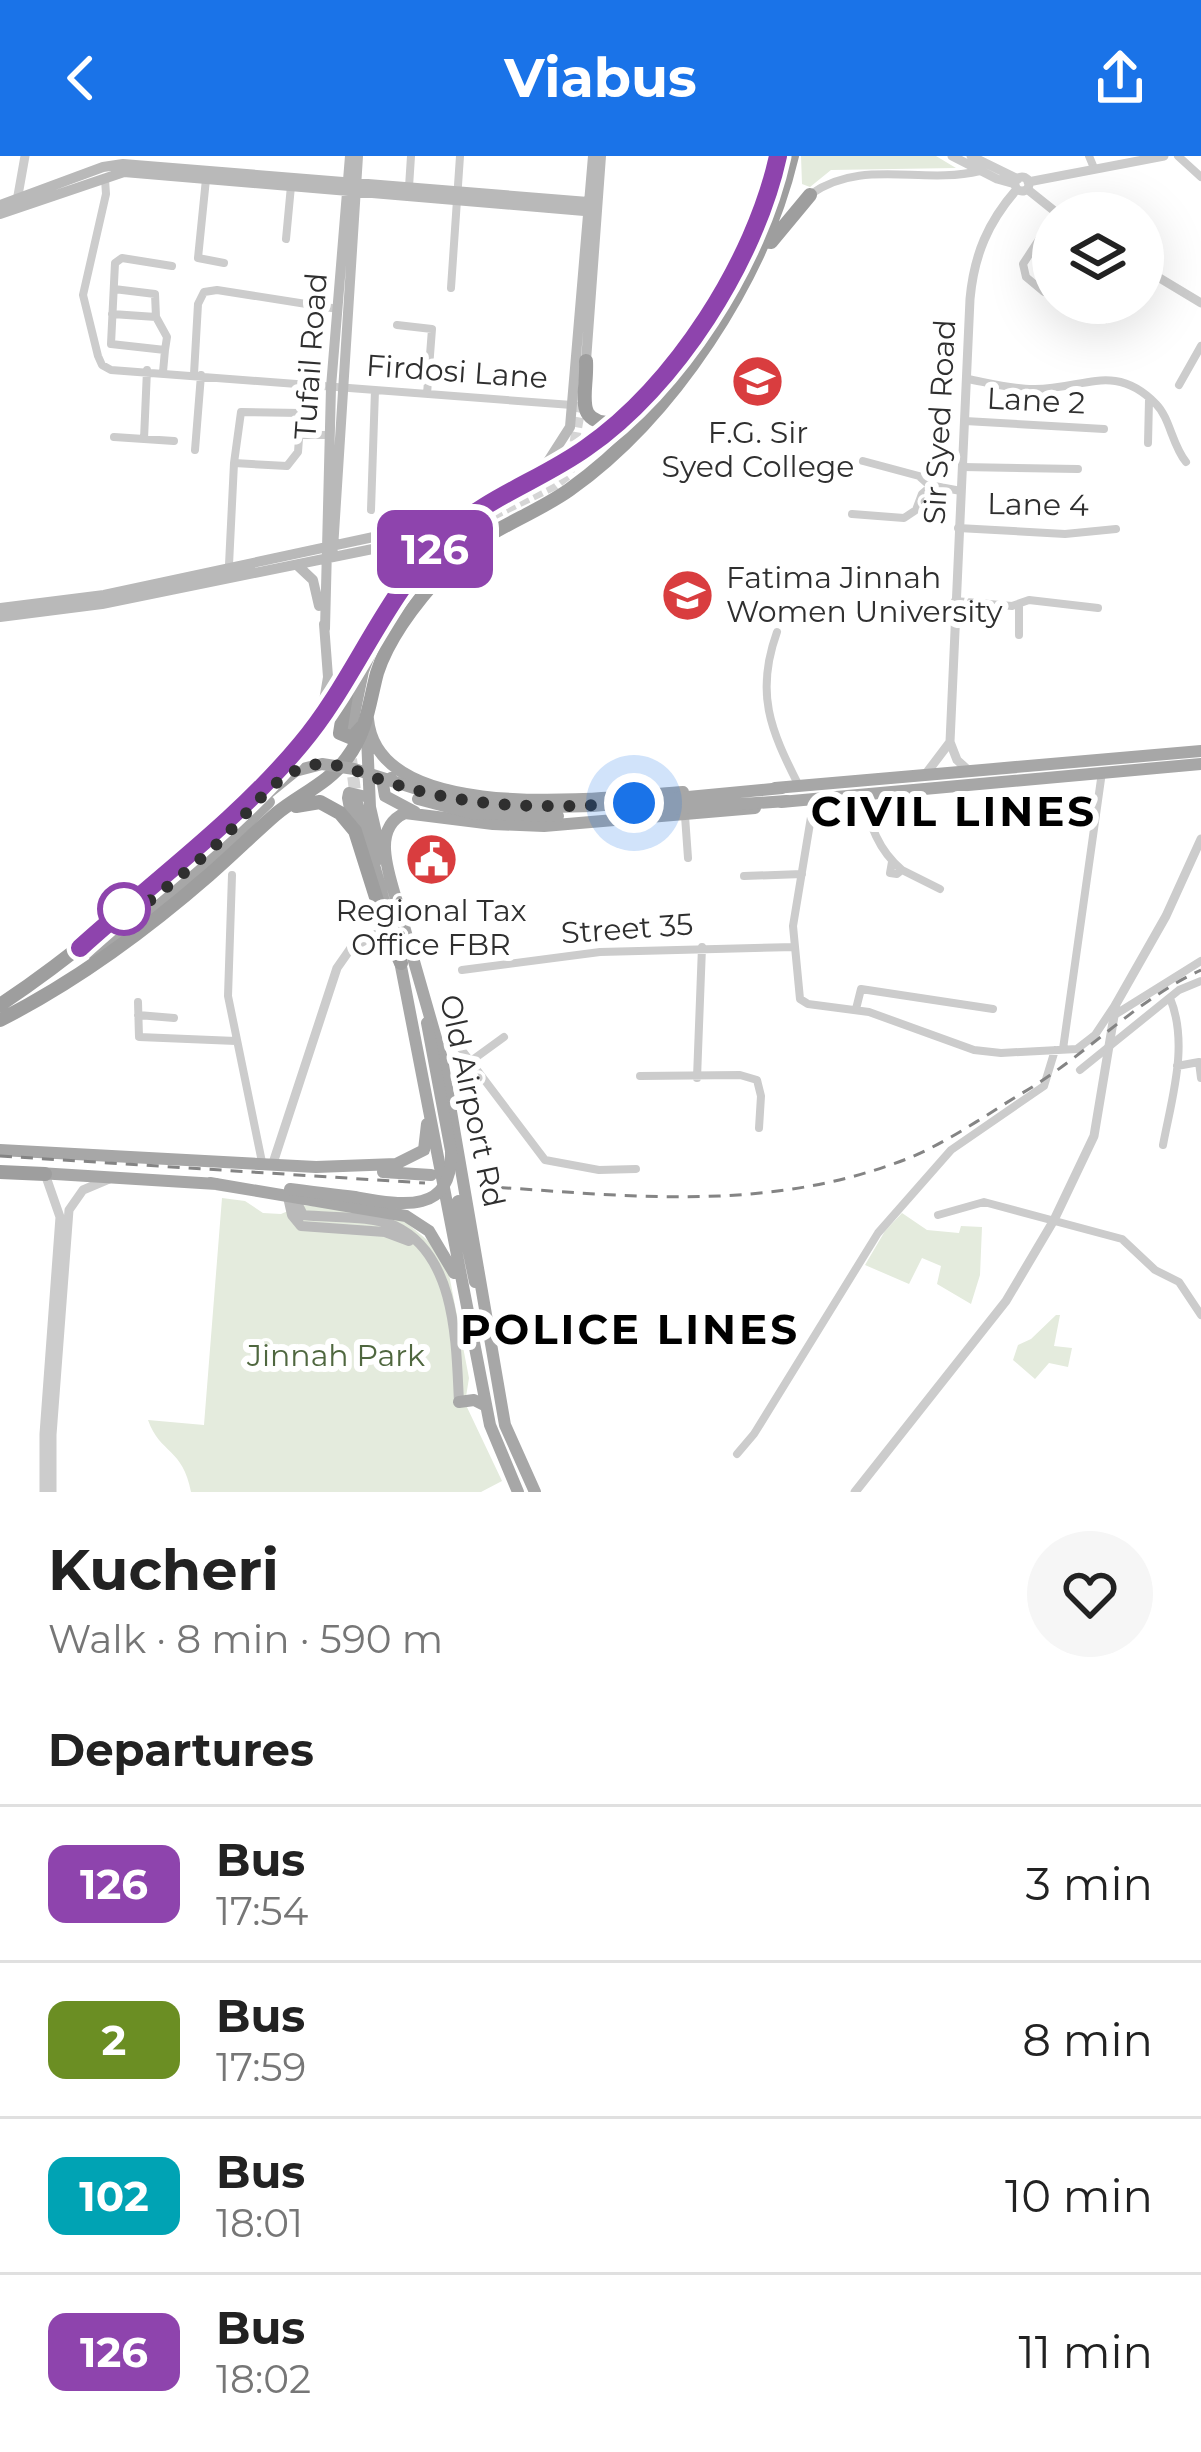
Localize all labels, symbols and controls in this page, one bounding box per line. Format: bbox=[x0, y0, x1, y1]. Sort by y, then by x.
icon: back bbox=[48, 45, 114, 111]
text: Viabus bbox=[504, 45, 697, 111]
icon: share bbox=[1087, 45, 1153, 111]
map controls bbox=[1032, 192, 1164, 324]
button: layers bbox=[1032, 192, 1164, 324]
street label: Tufail Road bbox=[286, 271, 335, 441]
street label: Sir Syed Road bbox=[916, 318, 963, 526]
street label: Firdosi Lane bbox=[365, 347, 549, 396]
school or university icon: F.G. Sir Syed College bbox=[730, 353, 786, 409]
street label: Lane 2 bbox=[986, 379, 1086, 422]
place label: F.G. Sir Syed College bbox=[662, 414, 854, 485]
street label: Lane 4 bbox=[987, 485, 1089, 524]
line badge: 126 bbox=[366, 510, 504, 588]
text: 126 bbox=[401, 523, 469, 575]
place label: Fatima Jinnah Women University bbox=[726, 559, 1003, 630]
school or university icon: Fatima Jinnah Women University bbox=[659, 567, 715, 623]
your location bbox=[604, 773, 664, 833]
district label: CIVIL LINES bbox=[811, 785, 1097, 837]
public building icon: Regional Tax Office FBR bbox=[403, 831, 459, 887]
unlabelled marker bbox=[99, 884, 149, 934]
place label: Regional Tax Office FBR bbox=[335, 892, 527, 963]
street label: Street 35 bbox=[560, 905, 694, 952]
street label: Old Airport Rd bbox=[432, 991, 513, 1211]
district label: POLICE LINES bbox=[460, 1303, 800, 1355]
park label: Jinnah Park bbox=[246, 1337, 425, 1374]
button: heart bbox=[1027, 1531, 1153, 1657]
text: Kucheri bbox=[48, 1535, 279, 1604]
text: Walk · 8 min · 590 m bbox=[48, 1615, 443, 1663]
text: Departures bbox=[48, 1722, 314, 1777]
text: Bus bbox=[216, 1832, 305, 1887]
text: 3 min bbox=[1026, 1856, 1153, 1911]
text: 126 bbox=[80, 1858, 148, 1910]
text: 17:54 bbox=[216, 1887, 308, 1935]
text: Bus bbox=[216, 1988, 305, 2043]
text: 8 min bbox=[1022, 2012, 1153, 2067]
text: 2 bbox=[102, 2014, 126, 2066]
text: 17:59 bbox=[216, 2043, 306, 2091]
text: Bus bbox=[216, 2144, 305, 2199]
text: 10 min bbox=[1005, 2168, 1153, 2223]
text: 102 bbox=[79, 2170, 149, 2222]
text: 18:01 bbox=[216, 2199, 303, 2247]
text: Bus bbox=[216, 2300, 305, 2355]
text: 11 min bbox=[1018, 2324, 1153, 2379]
text: 126 bbox=[80, 2326, 148, 2378]
text: 18:02 bbox=[216, 2355, 311, 2403]

